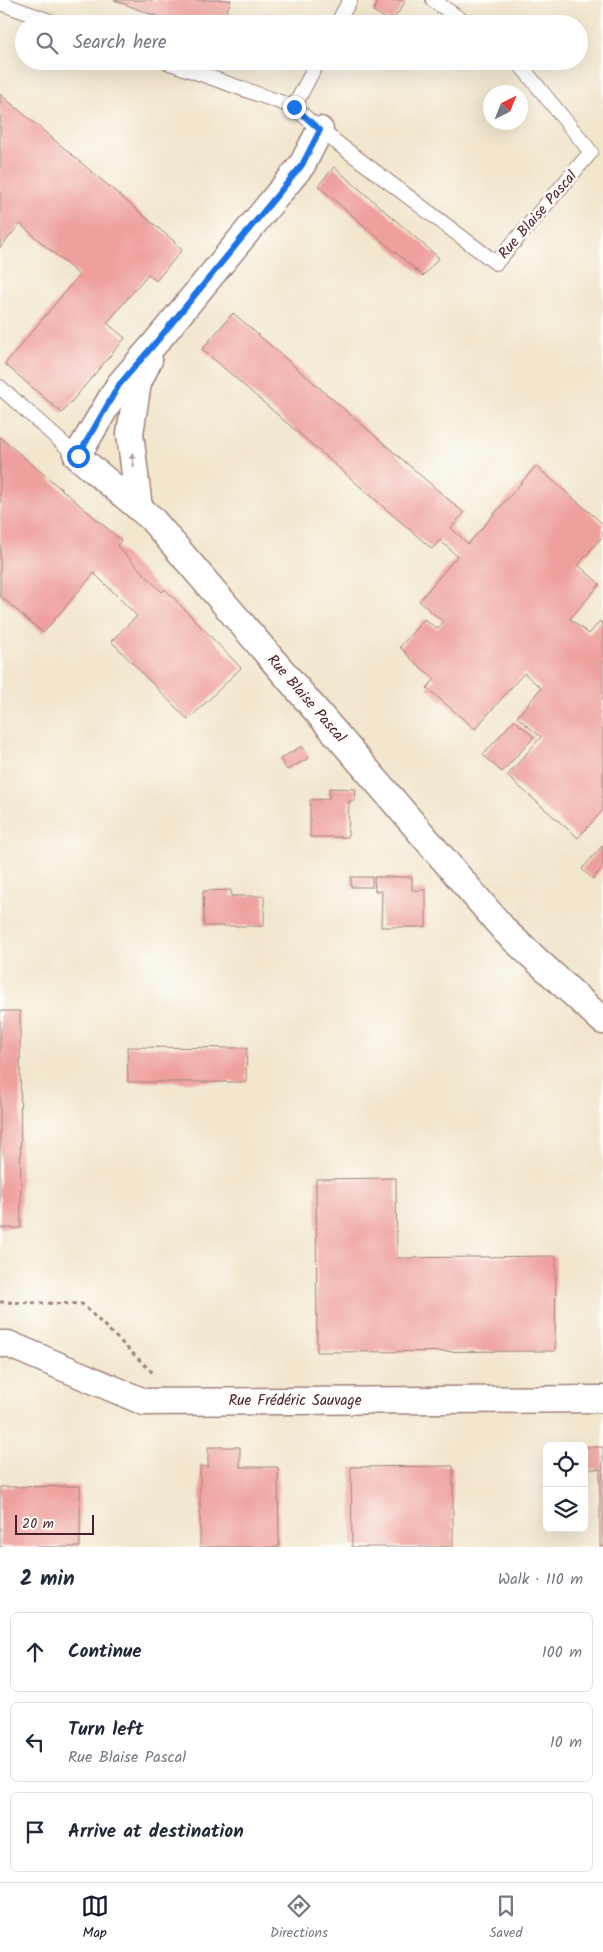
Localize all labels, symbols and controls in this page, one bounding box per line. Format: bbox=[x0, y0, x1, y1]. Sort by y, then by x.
search box bbox=[15, 15, 588, 70]
text: Search here bbox=[73, 28, 167, 58]
icon: search bbox=[33, 29, 61, 57]
north arrow bbox=[483, 85, 528, 130]
route end bbox=[283, 96, 306, 119]
street label: Rue Blaise Pascal bbox=[493, 165, 584, 265]
route start bbox=[67, 445, 90, 468]
one-way arrow bbox=[129, 451, 137, 467]
street label: Rue Blaise Pascal bbox=[261, 649, 352, 749]
street label: Rue Frédéric Sauvage bbox=[229, 1389, 362, 1413]
map controls bbox=[543, 1442, 588, 1532]
button: locate bbox=[543, 1442, 588, 1487]
button: layers bbox=[543, 1487, 588, 1532]
scale bar bbox=[15, 1512, 94, 1535]
text: 20 m bbox=[22, 1513, 54, 1535]
text: 2 min bbox=[20, 1563, 75, 1596]
text: Walk · 110 m bbox=[498, 1567, 583, 1592]
text: Continue bbox=[68, 1637, 141, 1667]
icon: ahead bbox=[21, 1638, 49, 1666]
text: 100 m bbox=[542, 1640, 582, 1665]
text: Turn left bbox=[68, 1715, 143, 1745]
icon: left bbox=[21, 1728, 49, 1756]
text: 10 m bbox=[550, 1730, 582, 1755]
text: Rue Blaise Pascal bbox=[68, 1745, 186, 1770]
text: Arrive at destination bbox=[68, 1817, 244, 1847]
icon: arrive bbox=[21, 1818, 49, 1846]
tab: Map bbox=[81, 1892, 109, 1944]
tab: Directions bbox=[270, 1892, 328, 1944]
tab: Saved bbox=[489, 1892, 522, 1944]

